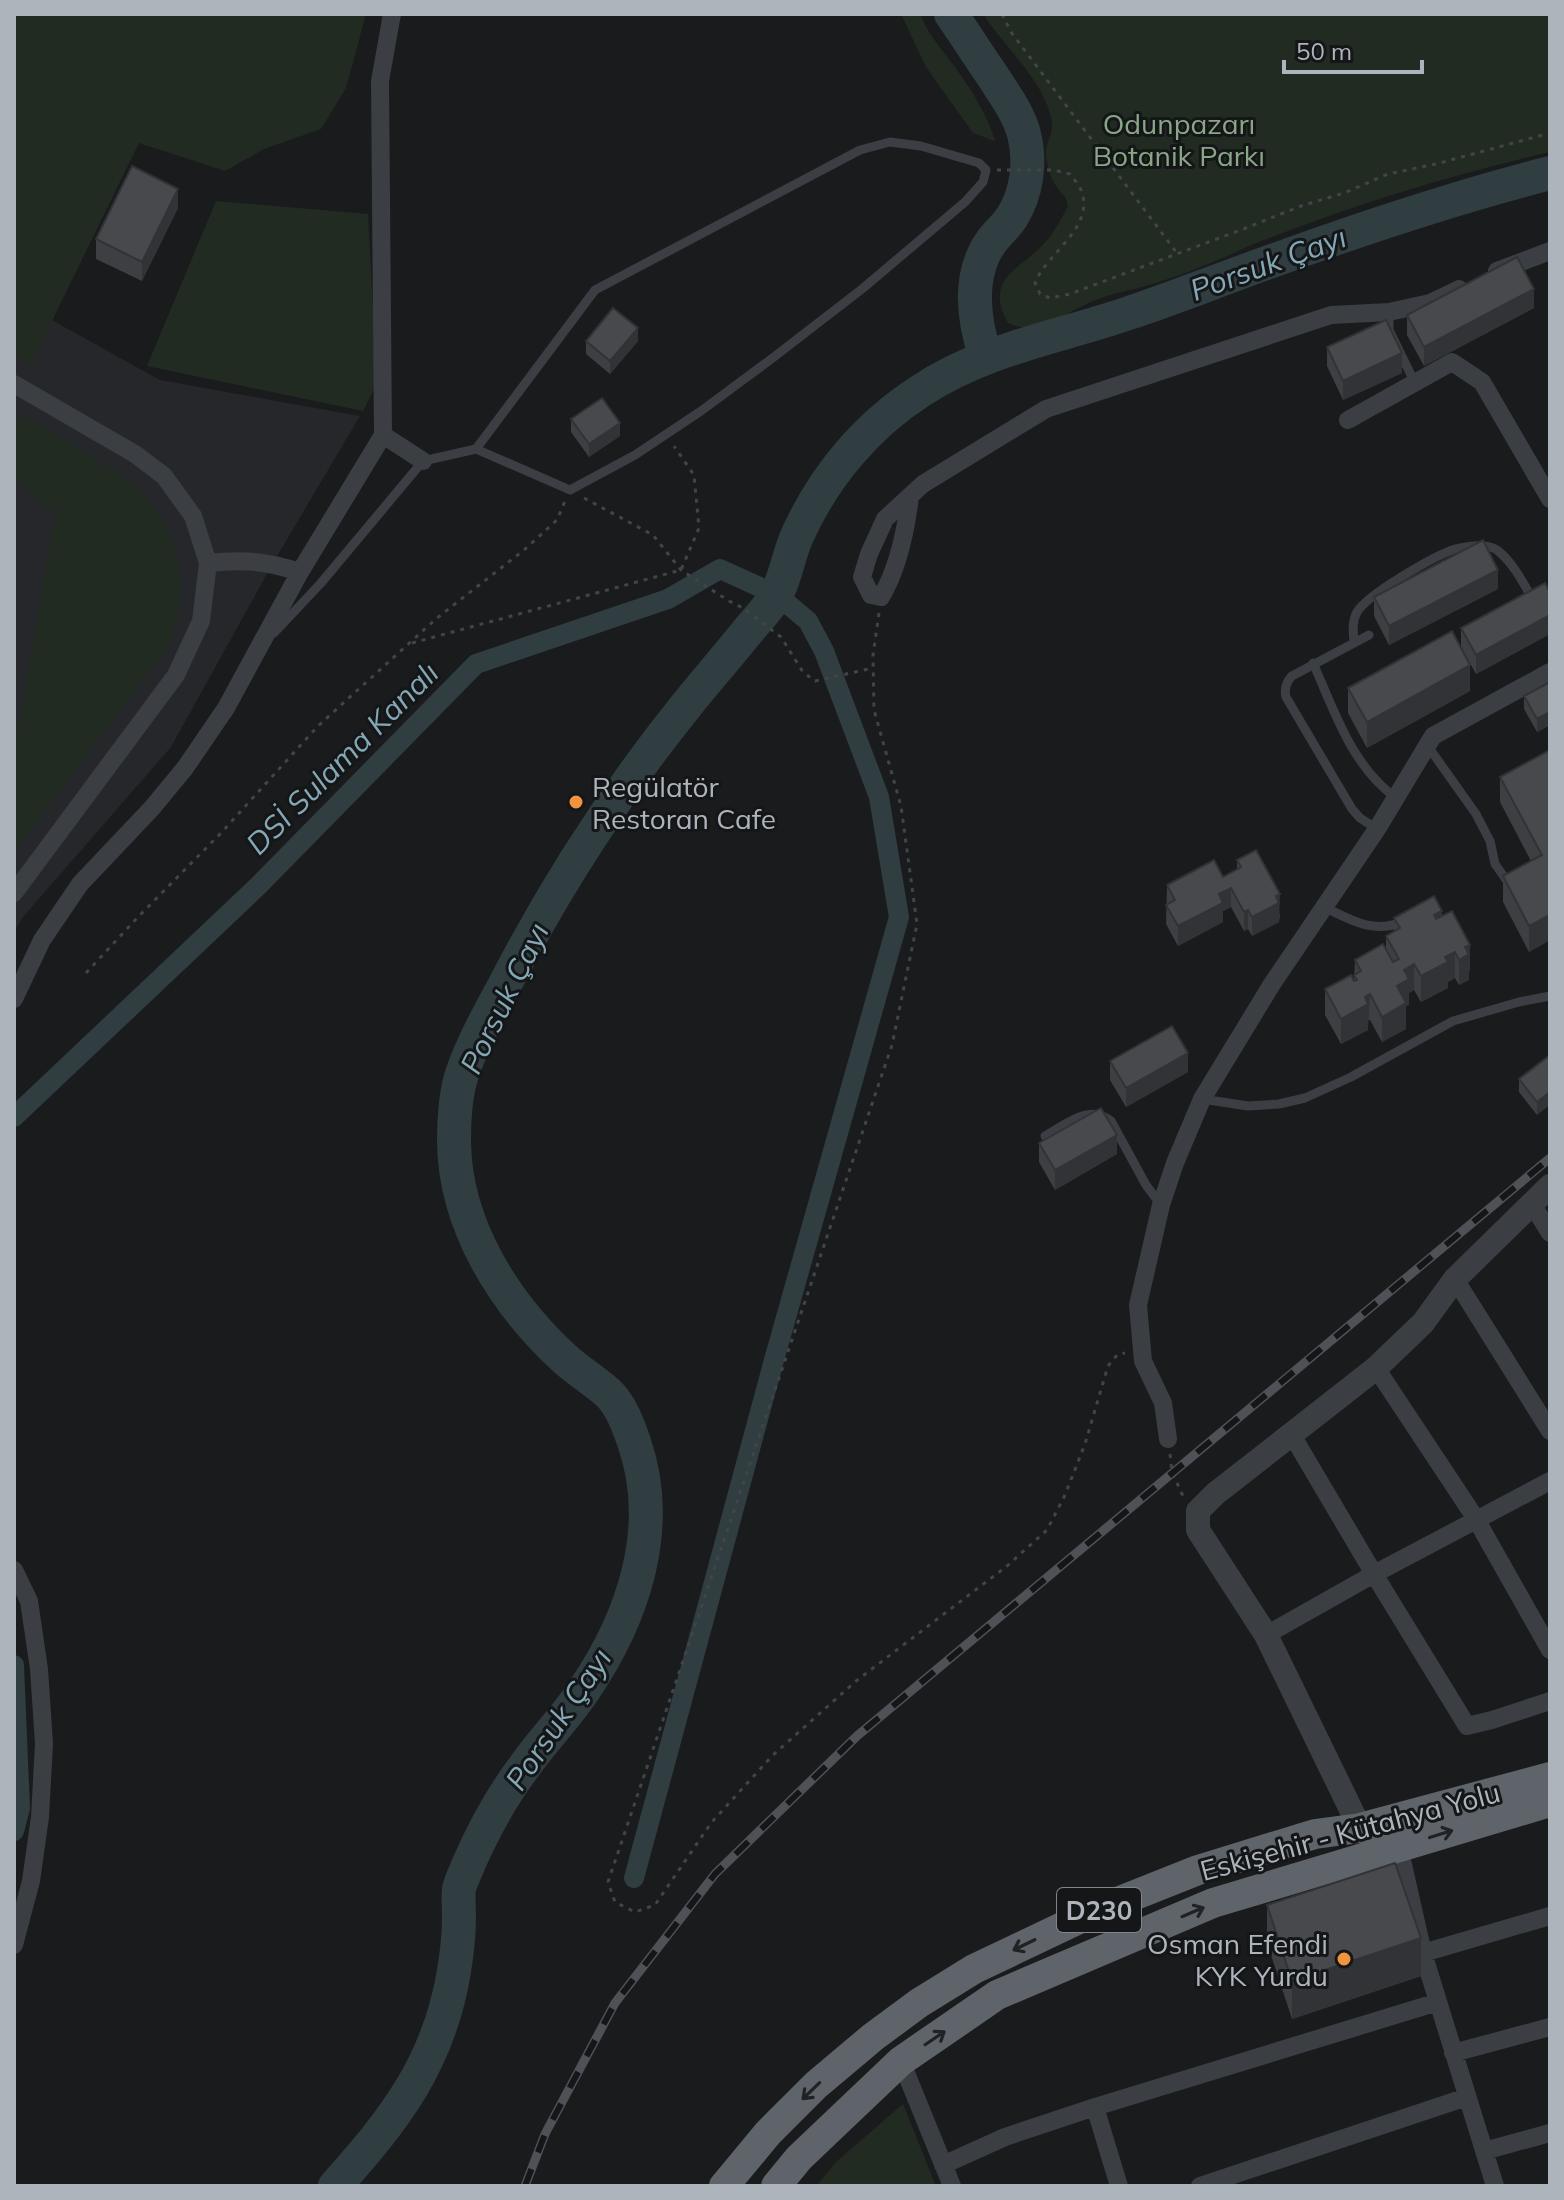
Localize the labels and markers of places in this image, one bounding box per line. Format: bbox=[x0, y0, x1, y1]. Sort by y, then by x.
place label: Regülatör Restoran Cafe bbox=[592, 769, 776, 836]
marker: Regülatör Restoran Cafe bbox=[567, 793, 585, 811]
place label: Osman Efendi KYK Yurdu bbox=[1147, 1926, 1328, 1993]
marker: Osman Efendi KYK Yurdu bbox=[1335, 1950, 1353, 1968]

